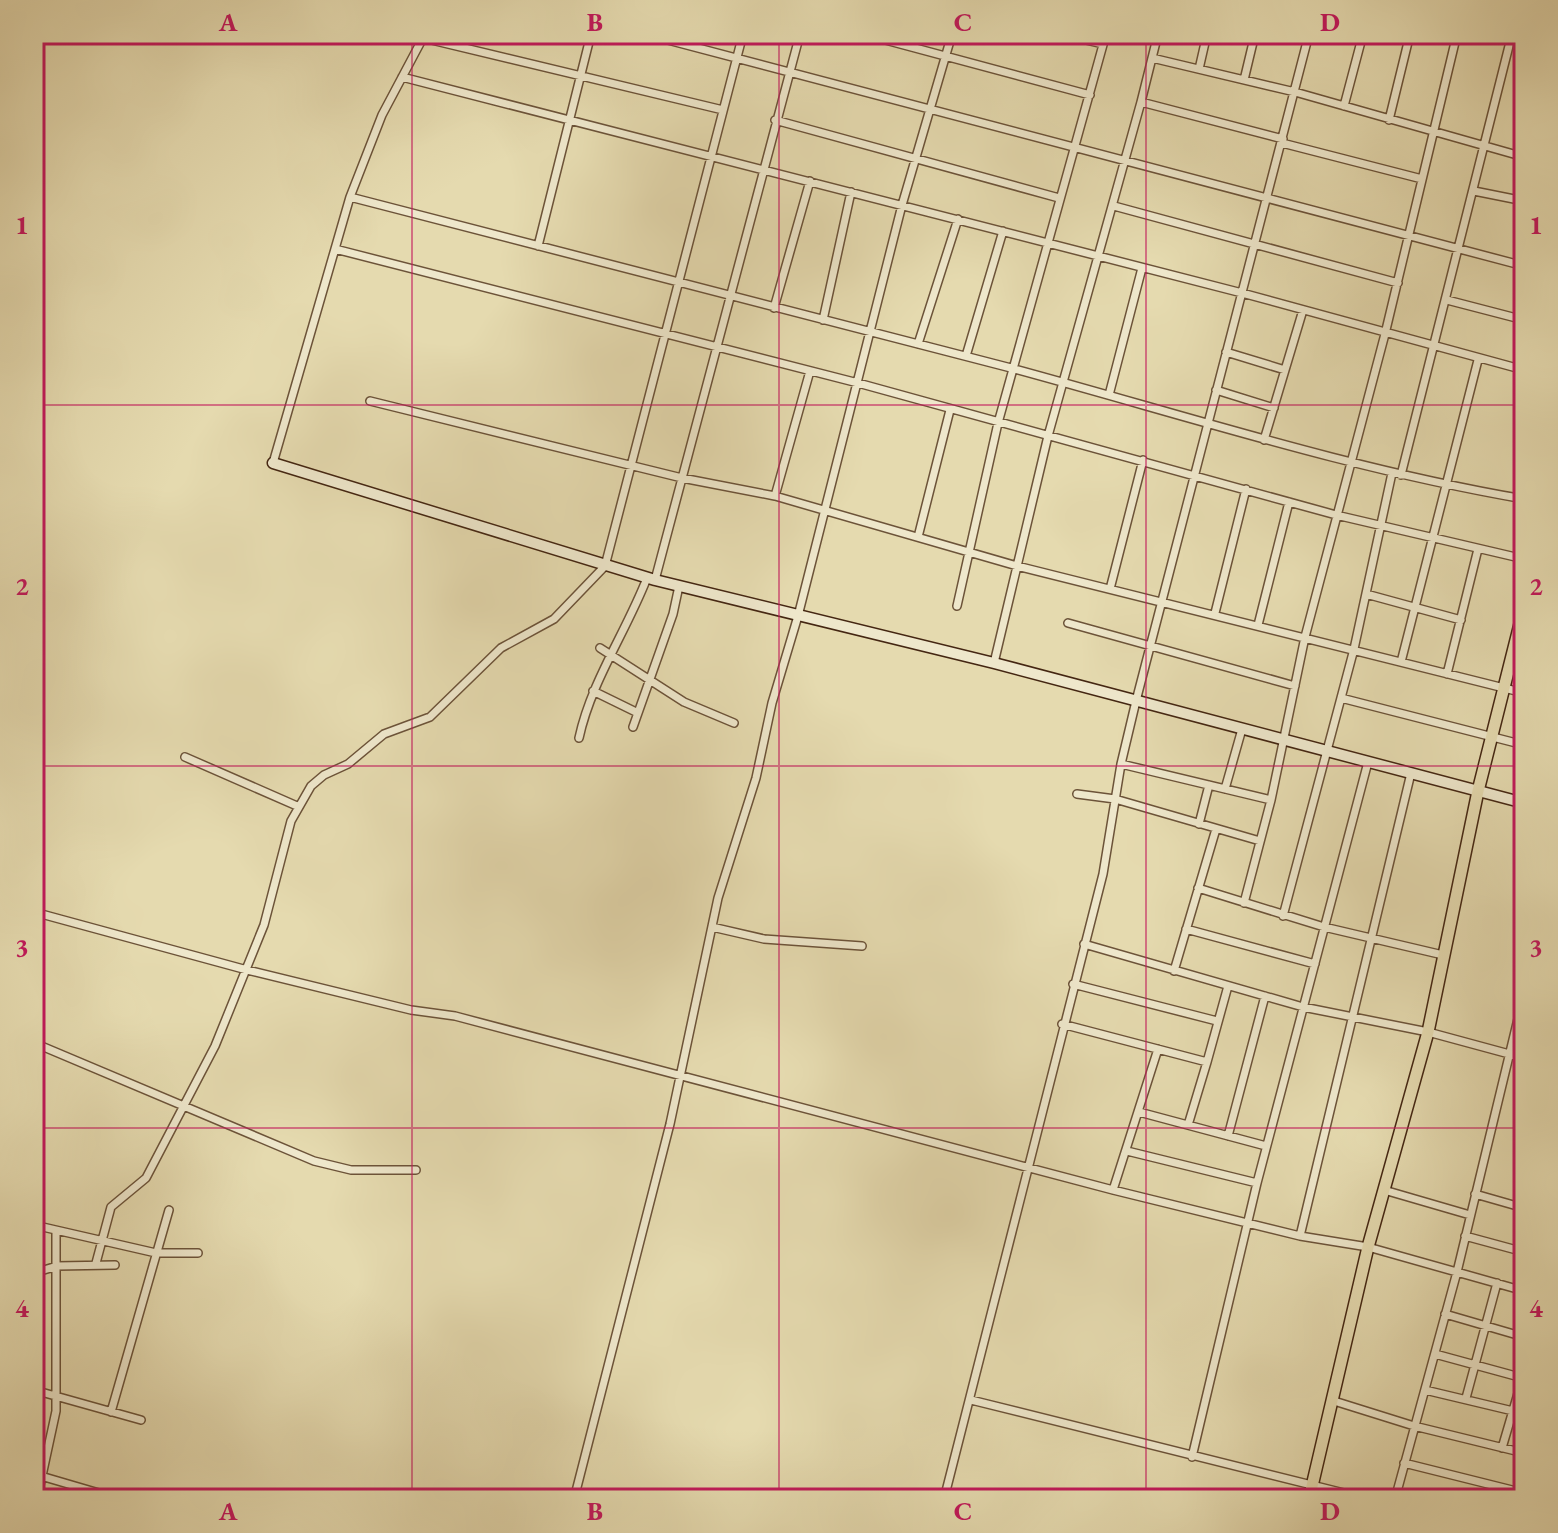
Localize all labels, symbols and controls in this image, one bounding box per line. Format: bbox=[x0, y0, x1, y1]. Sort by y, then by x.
text: A bbox=[218, 5, 238, 39]
text: B bbox=[587, 5, 603, 39]
text: C bbox=[954, 5, 972, 39]
text: D bbox=[1320, 5, 1340, 39]
text: 1 bbox=[15, 208, 29, 242]
text: 1 bbox=[1529, 208, 1543, 242]
text: 2 bbox=[15, 569, 29, 603]
text: 2 bbox=[1529, 569, 1543, 603]
text: 3 bbox=[15, 930, 29, 964]
text: 3 bbox=[1529, 930, 1543, 964]
text: 4 bbox=[15, 1291, 29, 1325]
text: 4 bbox=[1529, 1291, 1543, 1325]
text: A bbox=[218, 1494, 238, 1528]
text: B bbox=[587, 1494, 603, 1528]
text: C bbox=[954, 1494, 972, 1528]
text: D bbox=[1320, 1494, 1340, 1528]

